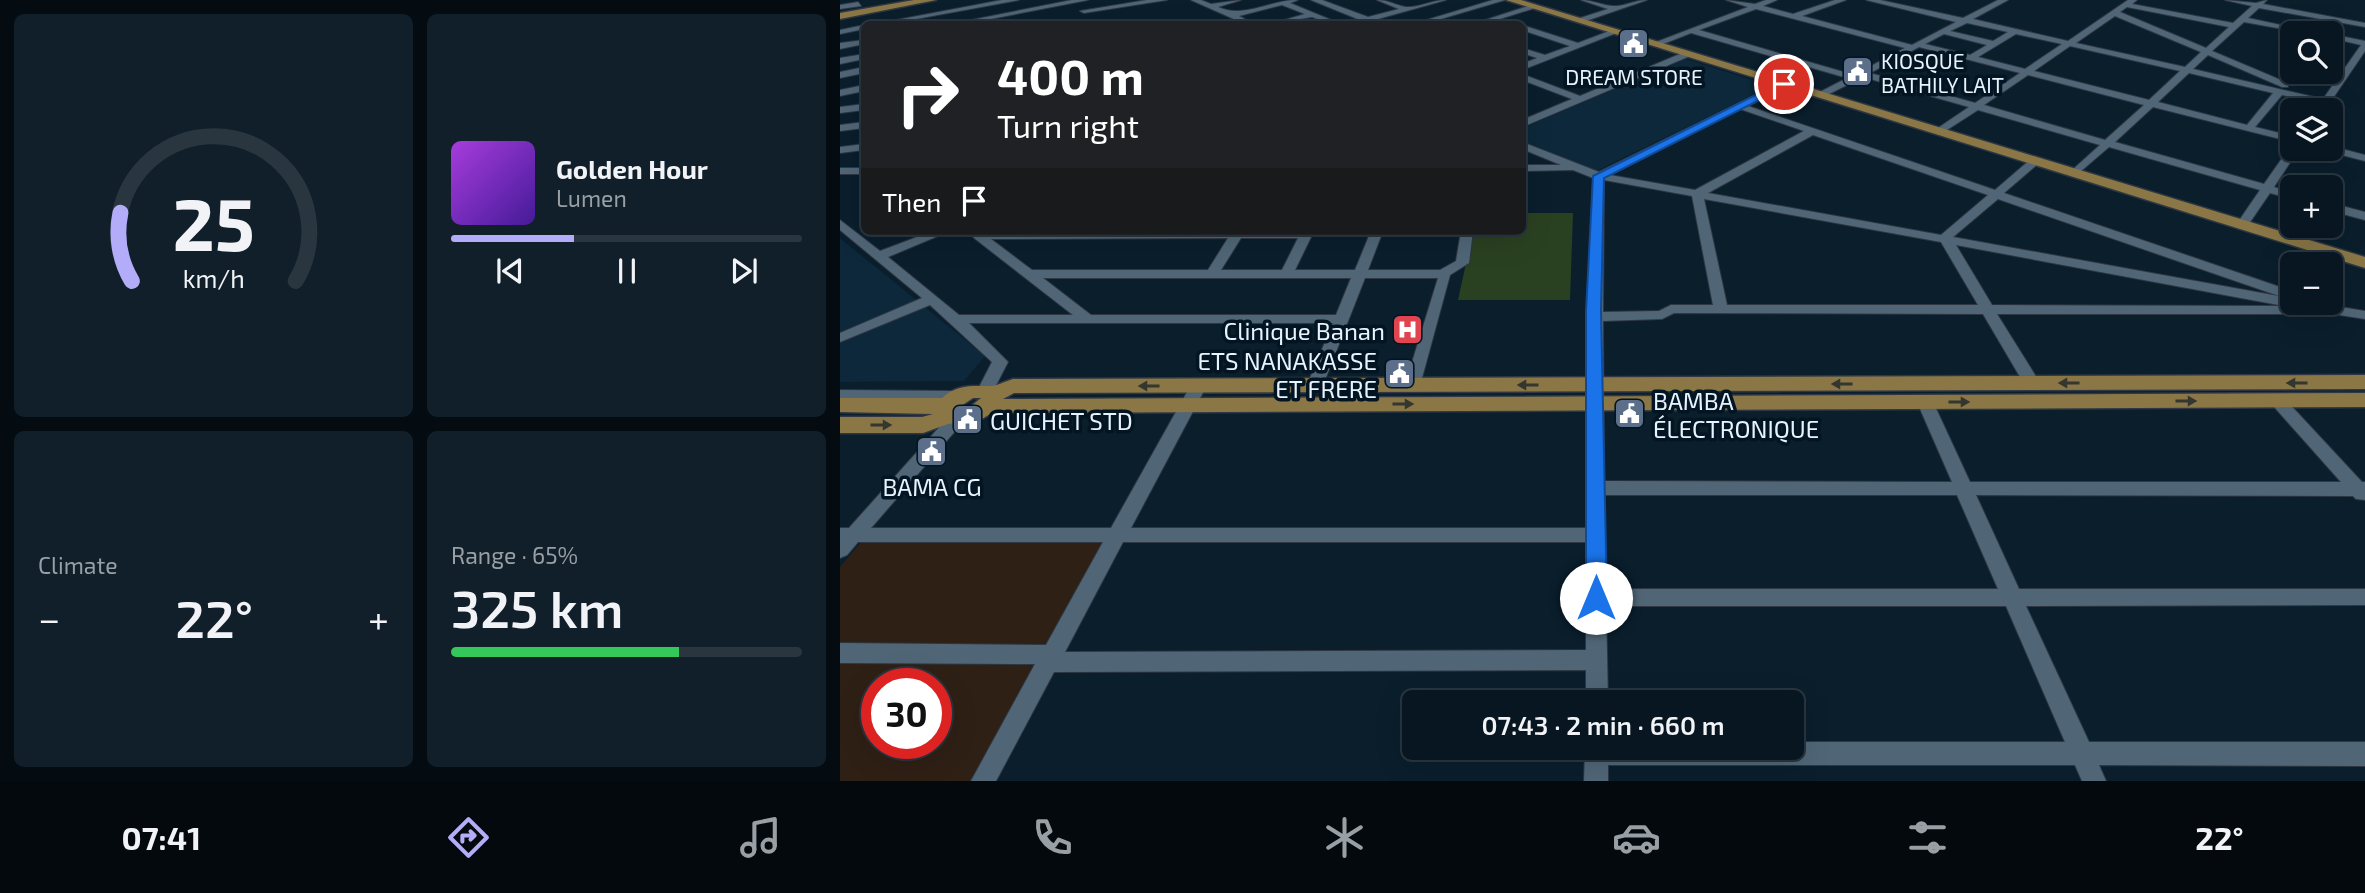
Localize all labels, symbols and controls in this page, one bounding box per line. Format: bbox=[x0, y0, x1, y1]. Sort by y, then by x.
map controls bbox=[2280, 21, 2343, 315]
button: search bbox=[2280, 21, 2343, 84]
public building icon: DREAM STORE bbox=[1617, 27, 1651, 61]
text: 400 m bbox=[997, 46, 1144, 105]
place label: KIOSQUE BATHILY LAIT bbox=[1881, 48, 2004, 97]
icon: right bbox=[882, 49, 973, 140]
pin bbox=[1754, 54, 1814, 114]
public building icon: KIOSQUE BATHILY LAIT bbox=[1841, 55, 1875, 89]
place label: DREAM STORE bbox=[1565, 64, 1703, 89]
icon: arrive bbox=[1765, 65, 1803, 103]
button: layers bbox=[2280, 98, 2343, 161]
text: Turn right bbox=[997, 106, 1139, 144]
text: Golden Hour bbox=[556, 153, 708, 184]
button: + bbox=[2280, 175, 2343, 238]
text: 25 bbox=[172, 179, 255, 267]
icon: arrive bbox=[955, 182, 993, 220]
text: Lumen bbox=[556, 184, 627, 212]
text: Then bbox=[882, 186, 941, 217]
icon: previous bbox=[491, 252, 529, 290]
icon: pause bbox=[608, 252, 646, 290]
icon: next bbox=[725, 252, 763, 290]
button: − bbox=[2280, 252, 2343, 315]
text: km/h bbox=[182, 263, 245, 293]
hospital icon: Clinique Banan bbox=[1391, 313, 1425, 347]
place label: Clinique Banan bbox=[1224, 316, 1385, 345]
place label: ETS NANAKASSE ET FRERE bbox=[1198, 346, 1377, 403]
public building icon: ETS NANAKASSE ET FRERE bbox=[1383, 357, 1417, 391]
one-way arrow bbox=[2058, 377, 2080, 389]
one-way arrow bbox=[2286, 377, 2308, 389]
one-way arrow bbox=[1831, 378, 1853, 390]
one-way arrow bbox=[1517, 379, 1539, 391]
one-way arrow bbox=[1137, 380, 1159, 392]
place label: BAMBA ÉLECTRONIQUE bbox=[1653, 386, 1819, 443]
one-way arrow bbox=[2175, 395, 2197, 407]
one-way arrow bbox=[1948, 396, 1970, 408]
public building icon: BAMBA ÉLECTRONIQUE bbox=[1613, 397, 1647, 431]
one-way arrow bbox=[1392, 398, 1414, 410]
public building icon: GUICHET STD bbox=[950, 403, 984, 437]
place label: GUICHET STD bbox=[990, 406, 1133, 435]
one-way arrow bbox=[871, 419, 893, 431]
public building icon: BAMA CG bbox=[915, 435, 949, 469]
place label: BAMA CG bbox=[882, 472, 982, 501]
text: Range · 65% bbox=[451, 541, 578, 569]
text: Climate bbox=[38, 551, 118, 579]
position arrow bbox=[1559, 561, 1633, 635]
text: 325 km bbox=[451, 576, 623, 638]
text: 22° bbox=[175, 586, 253, 648]
text: − bbox=[38, 595, 60, 641]
text: + bbox=[368, 595, 389, 641]
speed limit sign: 30 bbox=[861, 668, 952, 759]
text: 07:43 · 2 min · 660 m bbox=[1481, 709, 1725, 740]
icon: directions bbox=[444, 813, 493, 862]
icon: music bbox=[736, 813, 785, 862]
icon: phone bbox=[1028, 813, 1077, 862]
icon: climate bbox=[1320, 813, 1369, 862]
icon: car bbox=[1612, 813, 1661, 862]
icon: filters bbox=[1903, 813, 1952, 862]
text: 07:41 bbox=[121, 818, 201, 856]
text: 22° bbox=[2195, 818, 2244, 856]

